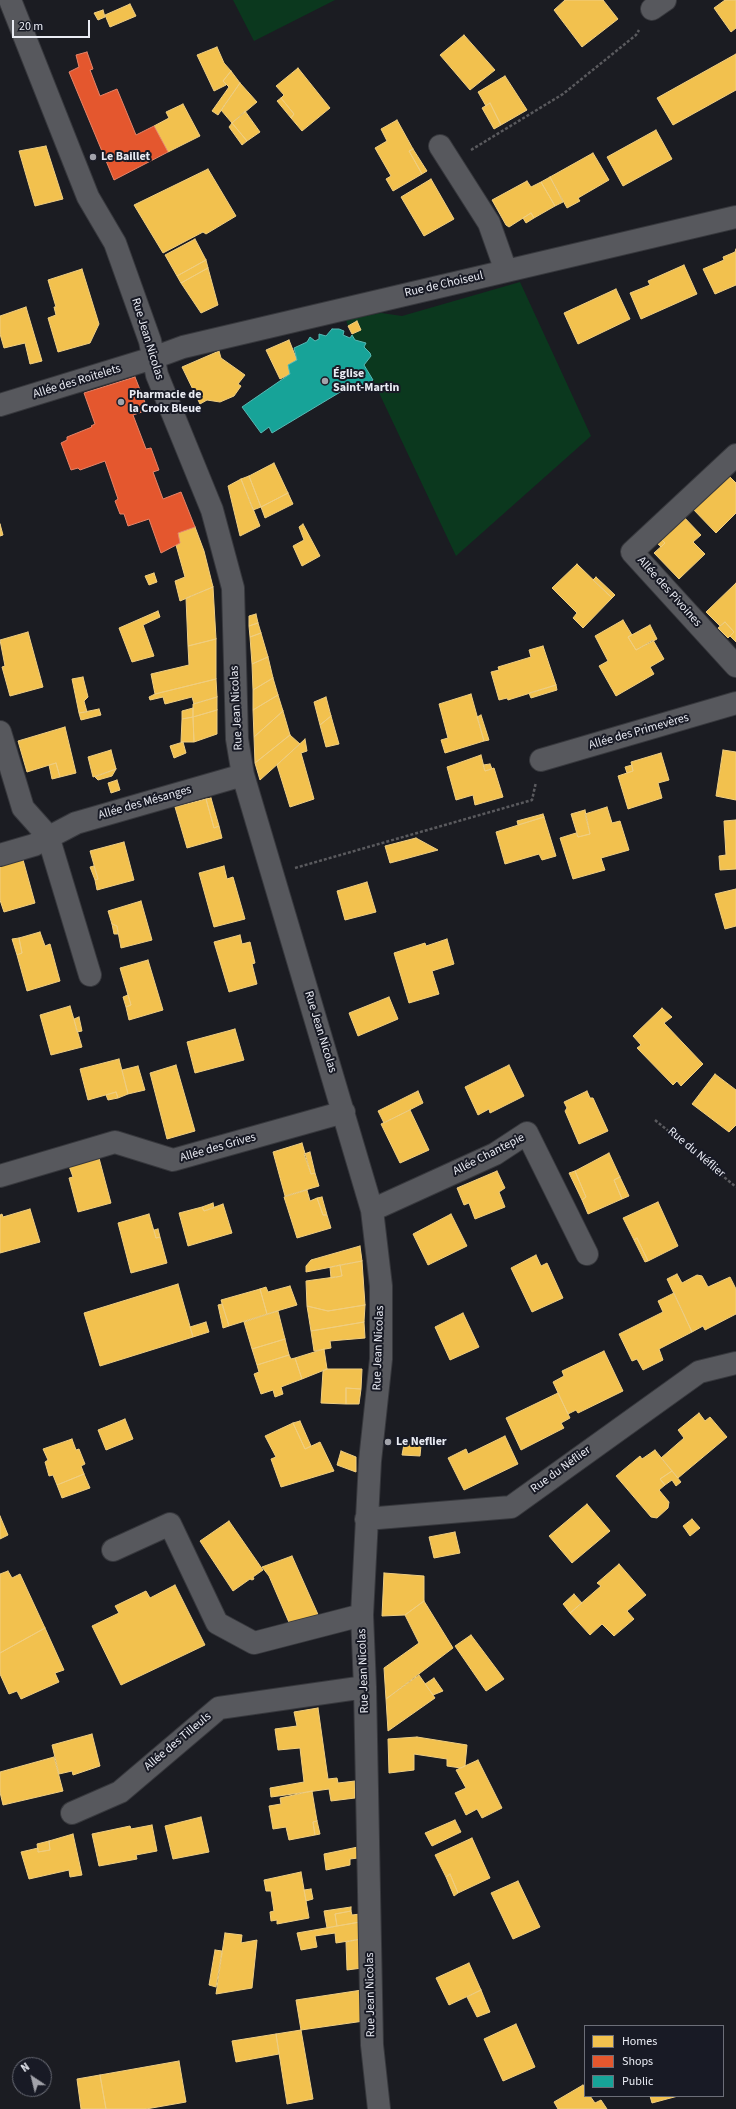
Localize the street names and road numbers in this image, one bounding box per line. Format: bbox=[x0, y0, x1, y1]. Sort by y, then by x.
street label: Rue de Choiseul bbox=[403, 269, 485, 301]
street label: Rue Jean Nicolas bbox=[128, 296, 166, 382]
street label: Allée des Roitelets bbox=[31, 362, 123, 402]
street label: Allée des Pivoines bbox=[634, 554, 704, 630]
street label: Rue Jean Nicolas bbox=[228, 665, 246, 751]
street label: Allée des Primevères bbox=[587, 711, 691, 753]
street label: Allée des Mésanges bbox=[97, 783, 193, 823]
street label: Rue Jean Nicolas bbox=[301, 989, 339, 1075]
street label: Rue du Néflier bbox=[664, 1125, 728, 1181]
street label: Allée des Grives bbox=[179, 1130, 257, 1166]
street label: Allée Chantepie bbox=[451, 1131, 527, 1179]
street label: Rue Jean Nicolas bbox=[370, 1305, 388, 1391]
street label: Rue du Néflier bbox=[528, 1443, 594, 1497]
street label: Rue Jean Nicolas bbox=[355, 1628, 373, 1714]
street label: Allée des Tilleuls bbox=[142, 1710, 214, 1774]
street label: Rue Jean Nicolas bbox=[363, 1952, 379, 2038]

